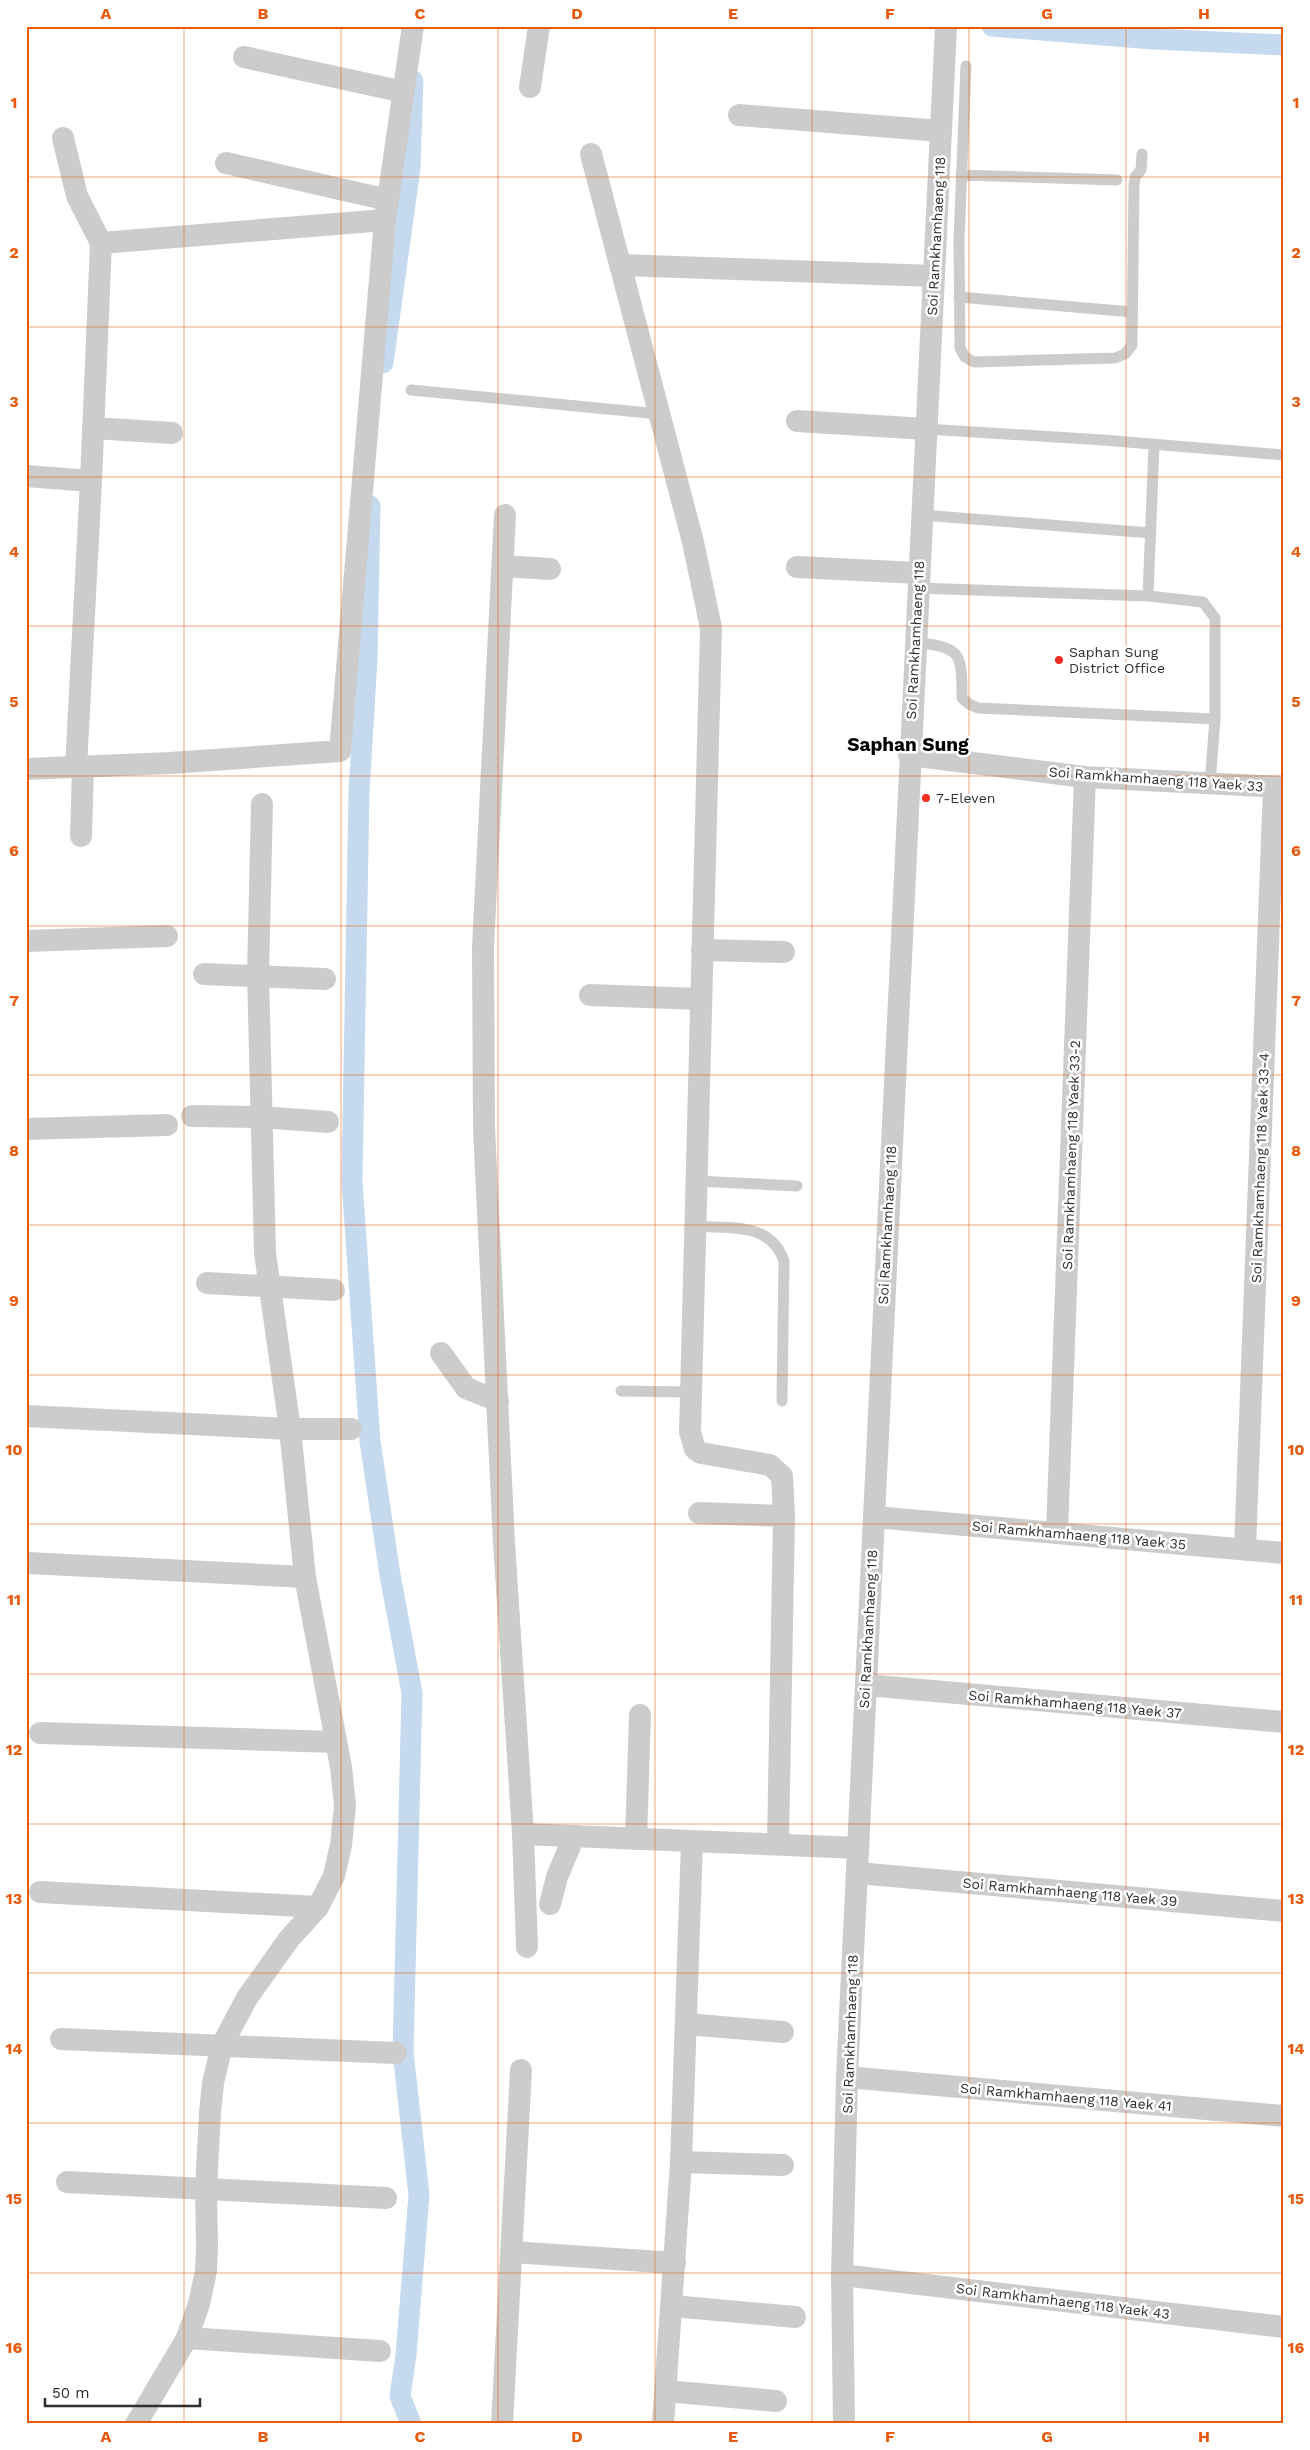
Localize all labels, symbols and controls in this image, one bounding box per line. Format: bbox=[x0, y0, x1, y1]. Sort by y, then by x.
text: A bbox=[101, 4, 112, 23]
text: B bbox=[258, 4, 269, 23]
text: C bbox=[415, 4, 426, 23]
text: D bbox=[571, 4, 583, 23]
text: E bbox=[728, 4, 738, 23]
text: F bbox=[885, 4, 895, 23]
text: G bbox=[1041, 4, 1053, 23]
text: H bbox=[1198, 4, 1210, 23]
text: 1 bbox=[11, 93, 17, 112]
text: 1 bbox=[1293, 93, 1299, 112]
street label: Soi Ramkhamhaeng 118 bbox=[924, 156, 948, 316]
text: 2 bbox=[9, 243, 19, 262]
text: 2 bbox=[1291, 243, 1301, 262]
text: 3 bbox=[9, 392, 19, 411]
text: 3 bbox=[1291, 392, 1301, 411]
text: 4 bbox=[9, 542, 19, 561]
text: 4 bbox=[1291, 542, 1301, 561]
street label: Soi Ramkhamhaeng 118 bbox=[903, 560, 927, 720]
place label: Saphan Sung District Office bbox=[1069, 644, 1165, 676]
marker: Saphan Sung District Office bbox=[1053, 654, 1065, 666]
text: 5 bbox=[9, 692, 19, 711]
text: 5 bbox=[1291, 692, 1301, 711]
district label: Saphan Sung bbox=[847, 733, 969, 756]
street label: Soi Ramkhamhaeng 118 Yaek 33 bbox=[1048, 764, 1264, 794]
place label: 7-Eleven bbox=[936, 790, 995, 806]
marker: 7-Eleven bbox=[920, 792, 932, 804]
text: 6 bbox=[9, 841, 19, 860]
text: 6 bbox=[1291, 841, 1301, 860]
text: 7 bbox=[9, 991, 19, 1010]
text: 7 bbox=[1291, 991, 1301, 1010]
street label: Soi Ramkhamhaeng 118 Yaek 33-2 bbox=[1059, 1040, 1083, 1270]
street label: Soi Ramkhamhaeng 118 Yaek 33-4 bbox=[1248, 1053, 1272, 1283]
text: 8 bbox=[9, 1141, 19, 1160]
text: 8 bbox=[1291, 1141, 1301, 1160]
street label: Soi Ramkhamhaeng 118 bbox=[875, 1145, 899, 1305]
text: 9 bbox=[9, 1291, 19, 1310]
text: 9 bbox=[1291, 1291, 1301, 1310]
text: 10 bbox=[5, 1440, 23, 1459]
text: 10 bbox=[1287, 1440, 1305, 1459]
street label: Soi Ramkhamhaeng 118 Yaek 35 bbox=[971, 1518, 1187, 1552]
street label: Soi Ramkhamhaeng 118 bbox=[856, 1549, 880, 1709]
text: 11 bbox=[7, 1590, 21, 1609]
text: 11 bbox=[1289, 1590, 1303, 1609]
street label: Soi Ramkhamhaeng 118 Yaek 37 bbox=[968, 1687, 1182, 1721]
text: 12 bbox=[6, 1740, 22, 1759]
text: 12 bbox=[1288, 1740, 1304, 1759]
street label: Soi Ramkhamhaeng 118 Yaek 39 bbox=[962, 1875, 1178, 1909]
text: 13 bbox=[6, 1889, 22, 1908]
text: 13 bbox=[1288, 1889, 1304, 1908]
street label: Soi Ramkhamhaeng 118 bbox=[839, 1954, 861, 2114]
text: 14 bbox=[5, 2039, 23, 2058]
text: 14 bbox=[1287, 2039, 1305, 2058]
street label: Soi Ramkhamhaeng 118 Yaek 41 bbox=[960, 2080, 1172, 2114]
text: 15 bbox=[6, 2189, 22, 2208]
text: 15 bbox=[1288, 2189, 1304, 2208]
street label: Soi Ramkhamhaeng 118 Yaek 43 bbox=[955, 2280, 1171, 2322]
text: 16 bbox=[6, 2338, 23, 2357]
text: 16 bbox=[1288, 2338, 1305, 2357]
scale bar bbox=[45, 2375, 200, 2407]
text: 50 m bbox=[52, 2384, 89, 2402]
text: A bbox=[101, 2427, 112, 2446]
text: B bbox=[258, 2427, 269, 2446]
text: C bbox=[415, 2427, 426, 2446]
text: D bbox=[571, 2427, 583, 2446]
text: E bbox=[728, 2427, 738, 2446]
text: F bbox=[885, 2427, 895, 2446]
text: G bbox=[1041, 2427, 1053, 2446]
text: H bbox=[1198, 2427, 1210, 2446]

